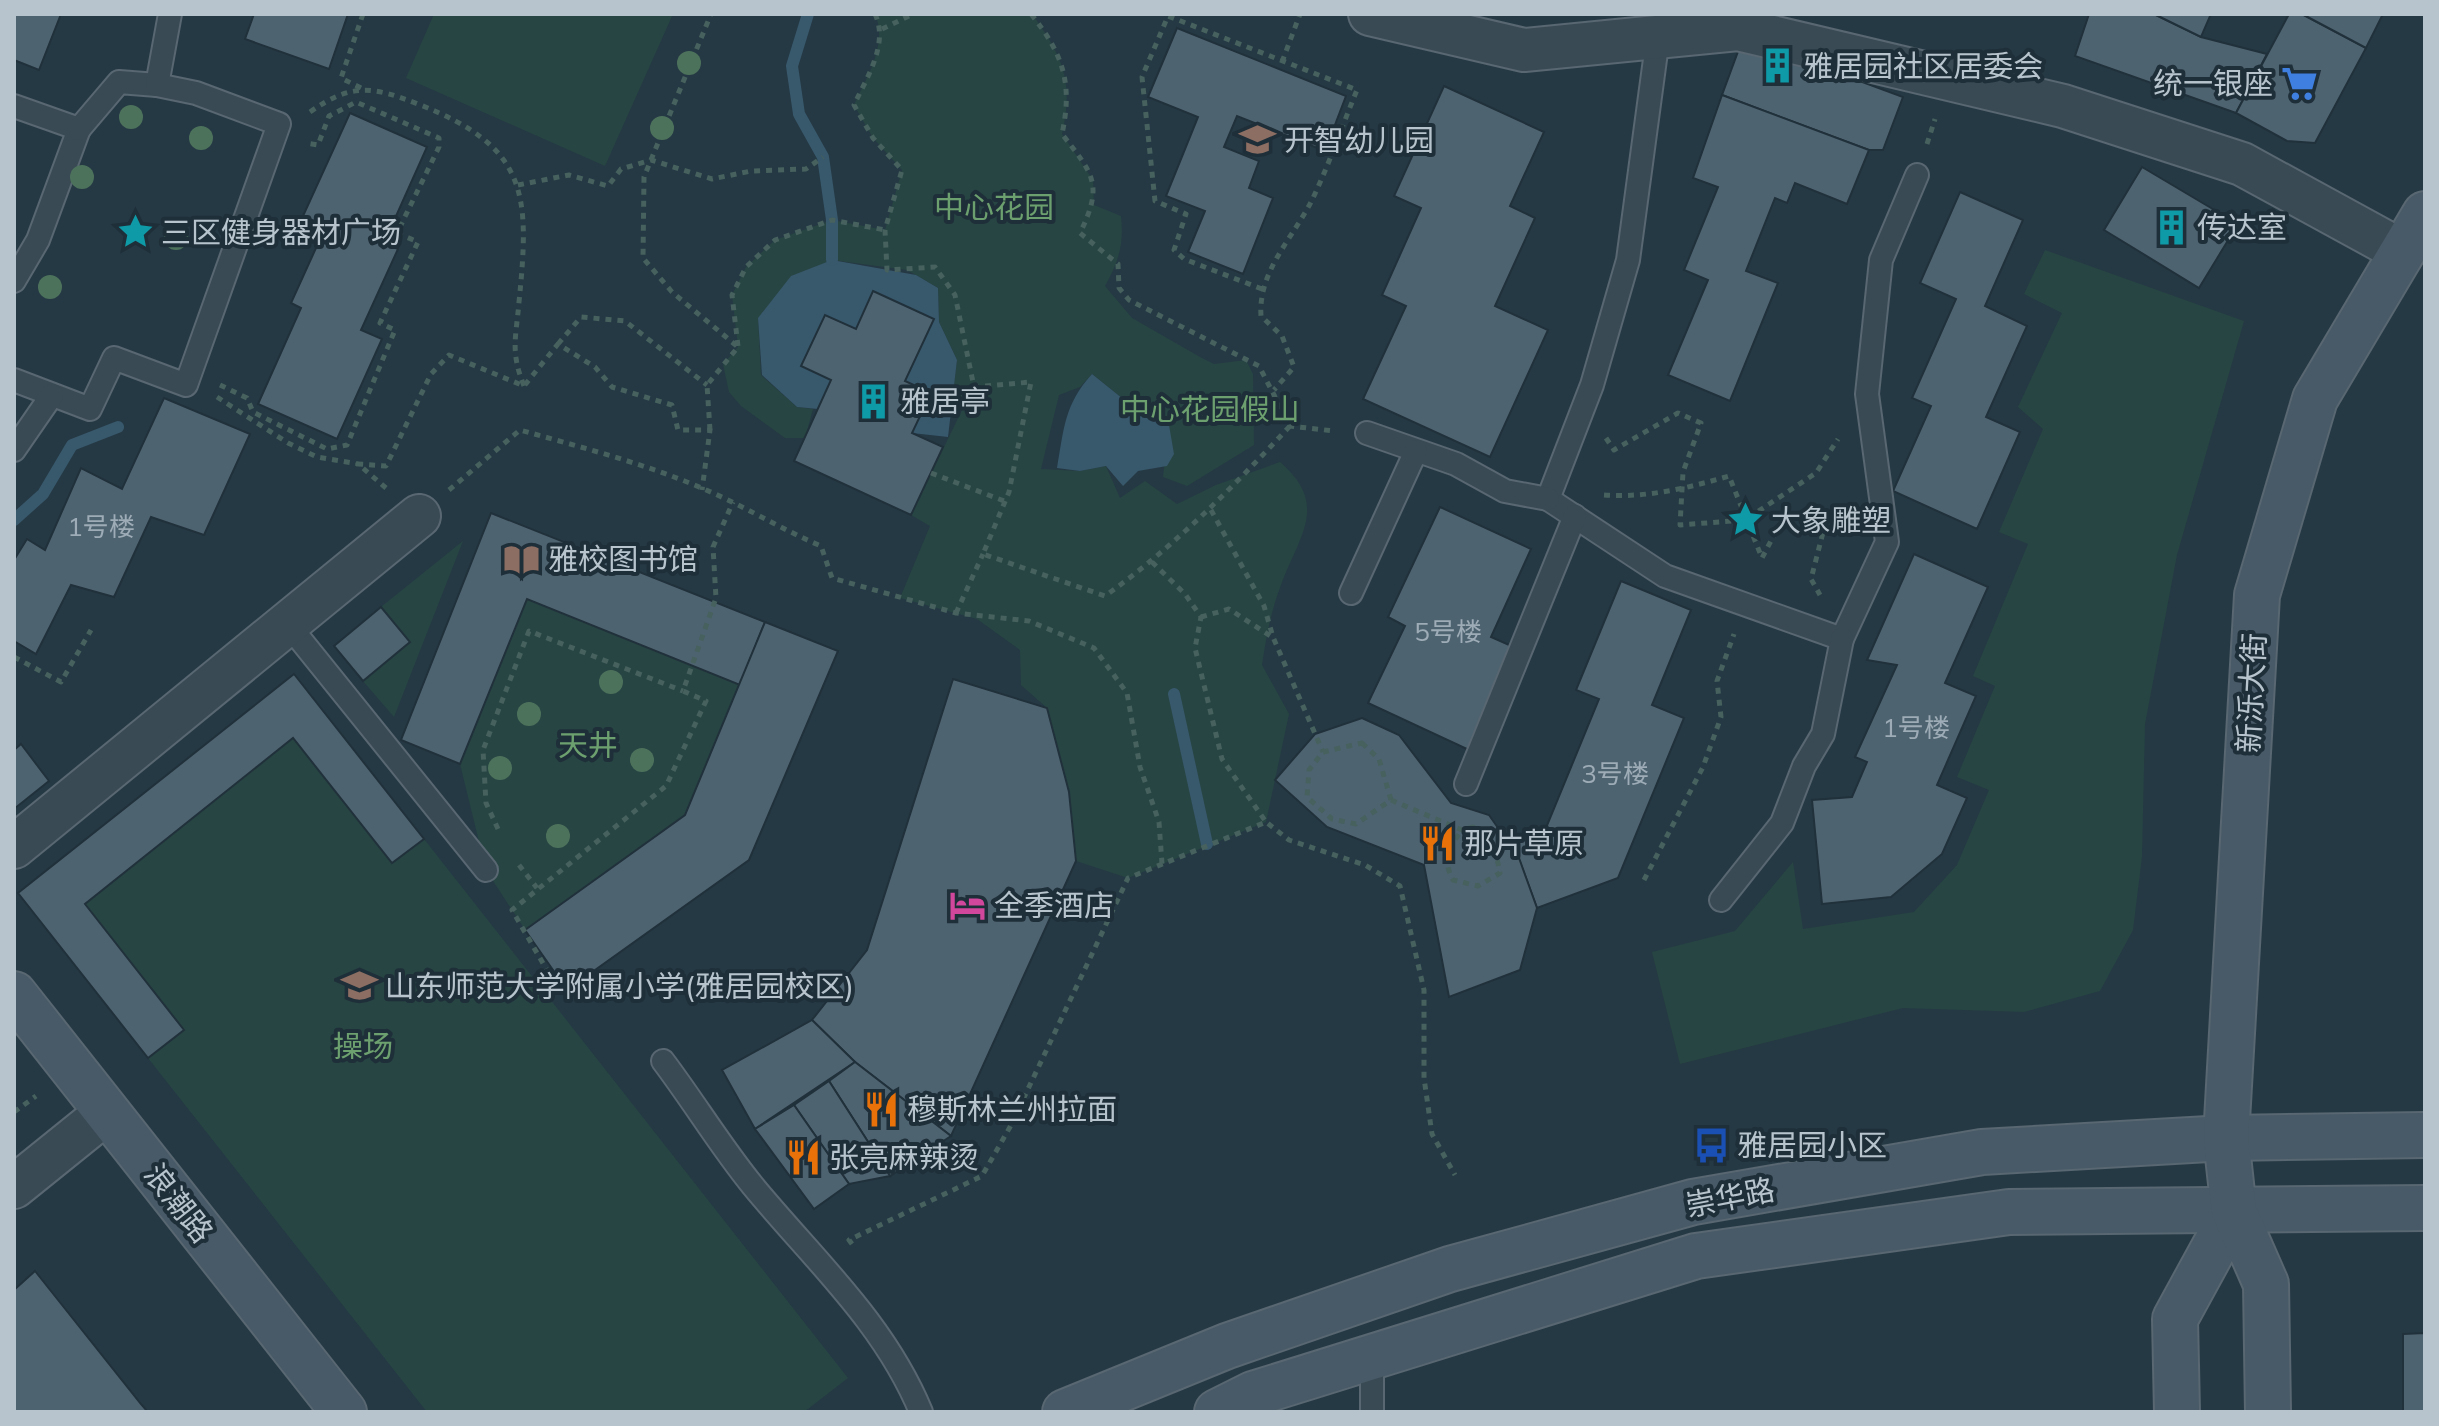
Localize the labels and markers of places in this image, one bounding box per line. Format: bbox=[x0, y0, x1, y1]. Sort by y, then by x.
building icon: 雅居园社区居委会 bbox=[1758, 47, 1796, 85]
place label: 雅居园社区居委会 bbox=[1803, 47, 2043, 85]
place label: 统一银座 bbox=[2153, 64, 2273, 102]
supermarket icon: 统一银座 bbox=[2280, 64, 2318, 102]
school or university icon: 开智幼儿园 bbox=[1239, 121, 1277, 159]
place label: 开智幼儿园 bbox=[1284, 121, 1434, 159]
building icon: 传达室 bbox=[2152, 208, 2190, 246]
place label: 传达室 bbox=[2197, 208, 2287, 246]
place icon: 三区健身器材广场 bbox=[116, 213, 154, 251]
place label: 三区健身器材广场 bbox=[161, 213, 401, 251]
building icon: 雅居亭 bbox=[855, 382, 893, 420]
place label: 雅居亭 bbox=[900, 382, 990, 420]
place icon: 大象雕塑 bbox=[1726, 501, 1764, 539]
place label: 大象雕塑 bbox=[1771, 501, 1891, 539]
library icon: 雅校图书馆 bbox=[503, 540, 541, 578]
place label: 雅校图书馆 bbox=[548, 540, 698, 578]
restaurant icon: 那片草原 bbox=[1419, 824, 1457, 862]
place label: 那片草原 bbox=[1464, 824, 1584, 862]
hotel icon: 全季酒店 bbox=[949, 886, 987, 924]
place label: 全季酒店 bbox=[994, 886, 1114, 924]
school or university icon: 山东师范大学附属小学(雅居园校区) bbox=[340, 967, 378, 1005]
place label: 山东师范大学附属小学(雅居园校区) bbox=[385, 967, 854, 1005]
restaurant icon: 穆斯林兰州拉面 bbox=[862, 1090, 900, 1128]
place label: 穆斯林兰州拉面 bbox=[907, 1090, 1117, 1128]
bus stop icon: 雅居园小区 bbox=[1692, 1126, 1730, 1164]
place label: 雅居园小区 bbox=[1737, 1126, 1887, 1164]
restaurant icon: 张亮麻辣烫 bbox=[784, 1138, 822, 1176]
place label: 张亮麻辣烫 bbox=[829, 1138, 979, 1176]

